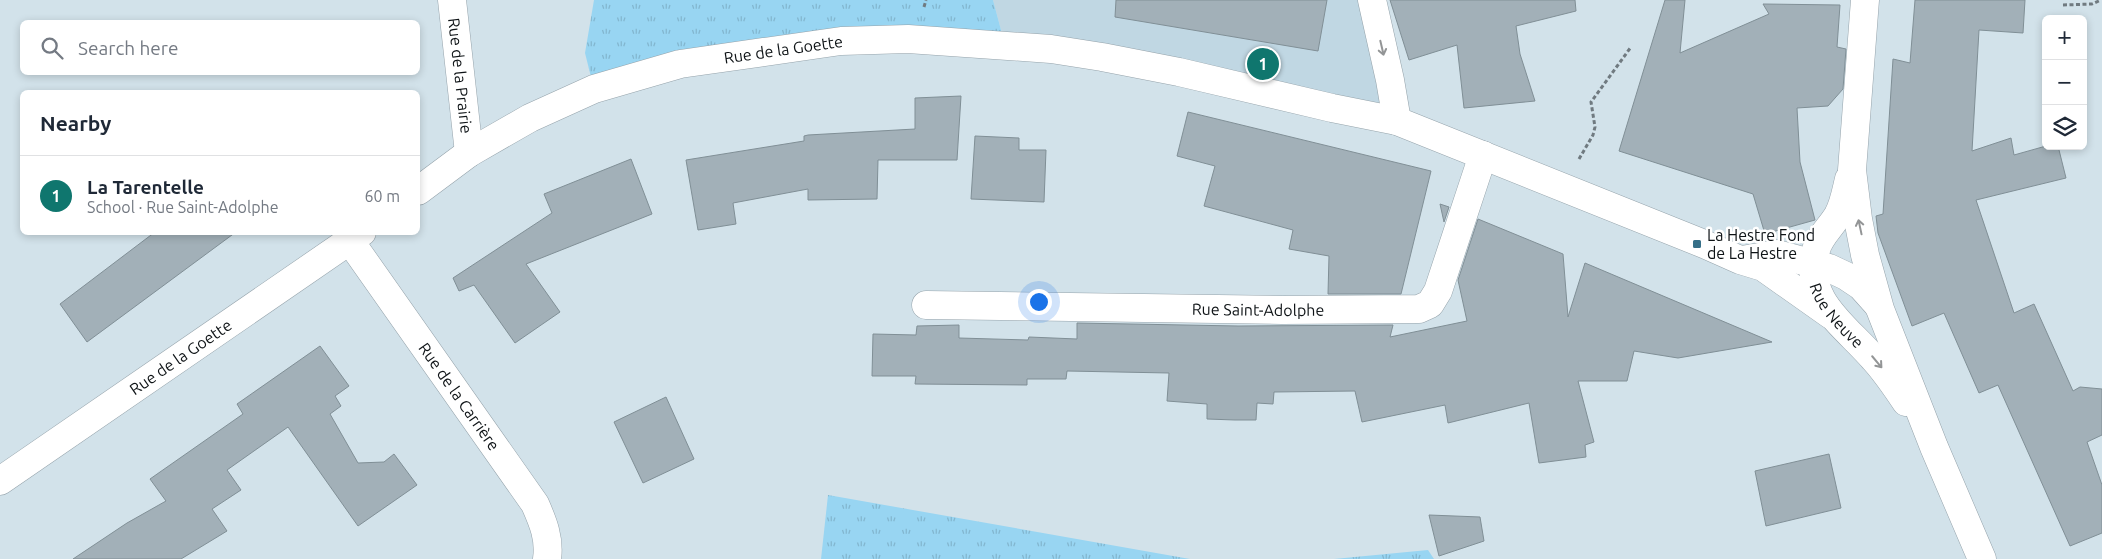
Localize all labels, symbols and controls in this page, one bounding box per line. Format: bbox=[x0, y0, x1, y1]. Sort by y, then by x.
map controls bbox=[2042, 15, 2087, 150]
button: + bbox=[2042, 15, 2087, 60]
street label: Rue de la Prairie bbox=[445, 17, 476, 134]
search box bbox=[20, 20, 420, 75]
street label: Rue de la Goette bbox=[723, 32, 844, 67]
icon: search bbox=[38, 34, 66, 62]
text: Search here bbox=[78, 37, 178, 59]
one-way arrow bbox=[1378, 39, 1387, 55]
pin: 1 bbox=[1247, 45, 1279, 83]
button: − bbox=[2042, 60, 2087, 105]
button: layers bbox=[2042, 105, 2087, 150]
text: Nearby bbox=[40, 111, 111, 135]
text: La Tarentelle bbox=[87, 176, 204, 198]
text: 1 bbox=[51, 187, 61, 205]
text: 60 m bbox=[364, 187, 400, 205]
text: School · Rue Saint-Adolphe bbox=[87, 198, 279, 216]
one-way arrow bbox=[1854, 220, 1864, 236]
place label: La Hestre Fond de La Hestre bbox=[1707, 226, 1815, 262]
marker: La Hestre Fond de La Hestre bbox=[1691, 238, 1703, 250]
street label: Rue Neuve bbox=[1807, 281, 1867, 351]
your location bbox=[1026, 289, 1052, 315]
street label: Rue Saint-Adolphe bbox=[1192, 300, 1324, 319]
street label: Rue de la Goette bbox=[126, 316, 235, 398]
street label: Rue de la Carrière bbox=[415, 339, 503, 454]
one-way arrow bbox=[1871, 355, 1882, 368]

